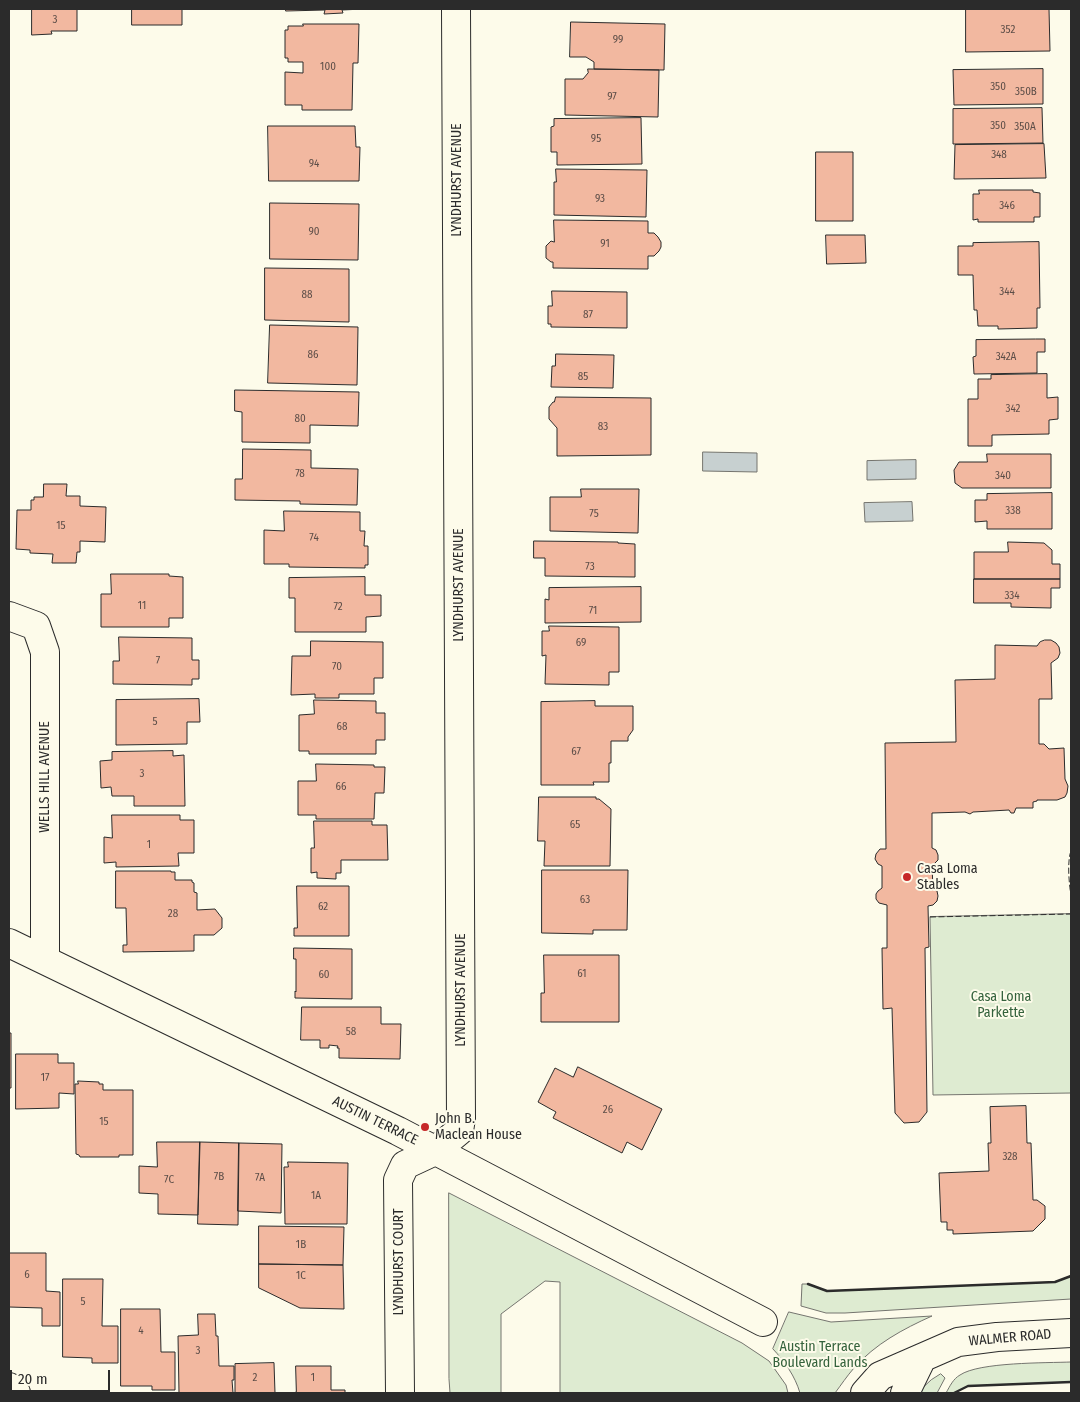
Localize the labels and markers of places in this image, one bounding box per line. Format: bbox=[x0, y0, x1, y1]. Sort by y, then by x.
place label: Casa Loma Stables bbox=[917, 861, 978, 894]
marker: Casa Loma Stables bbox=[901, 871, 913, 883]
place label: John B. Maclean House bbox=[435, 1111, 522, 1144]
marker: John B. Maclean House bbox=[419, 1121, 431, 1133]

